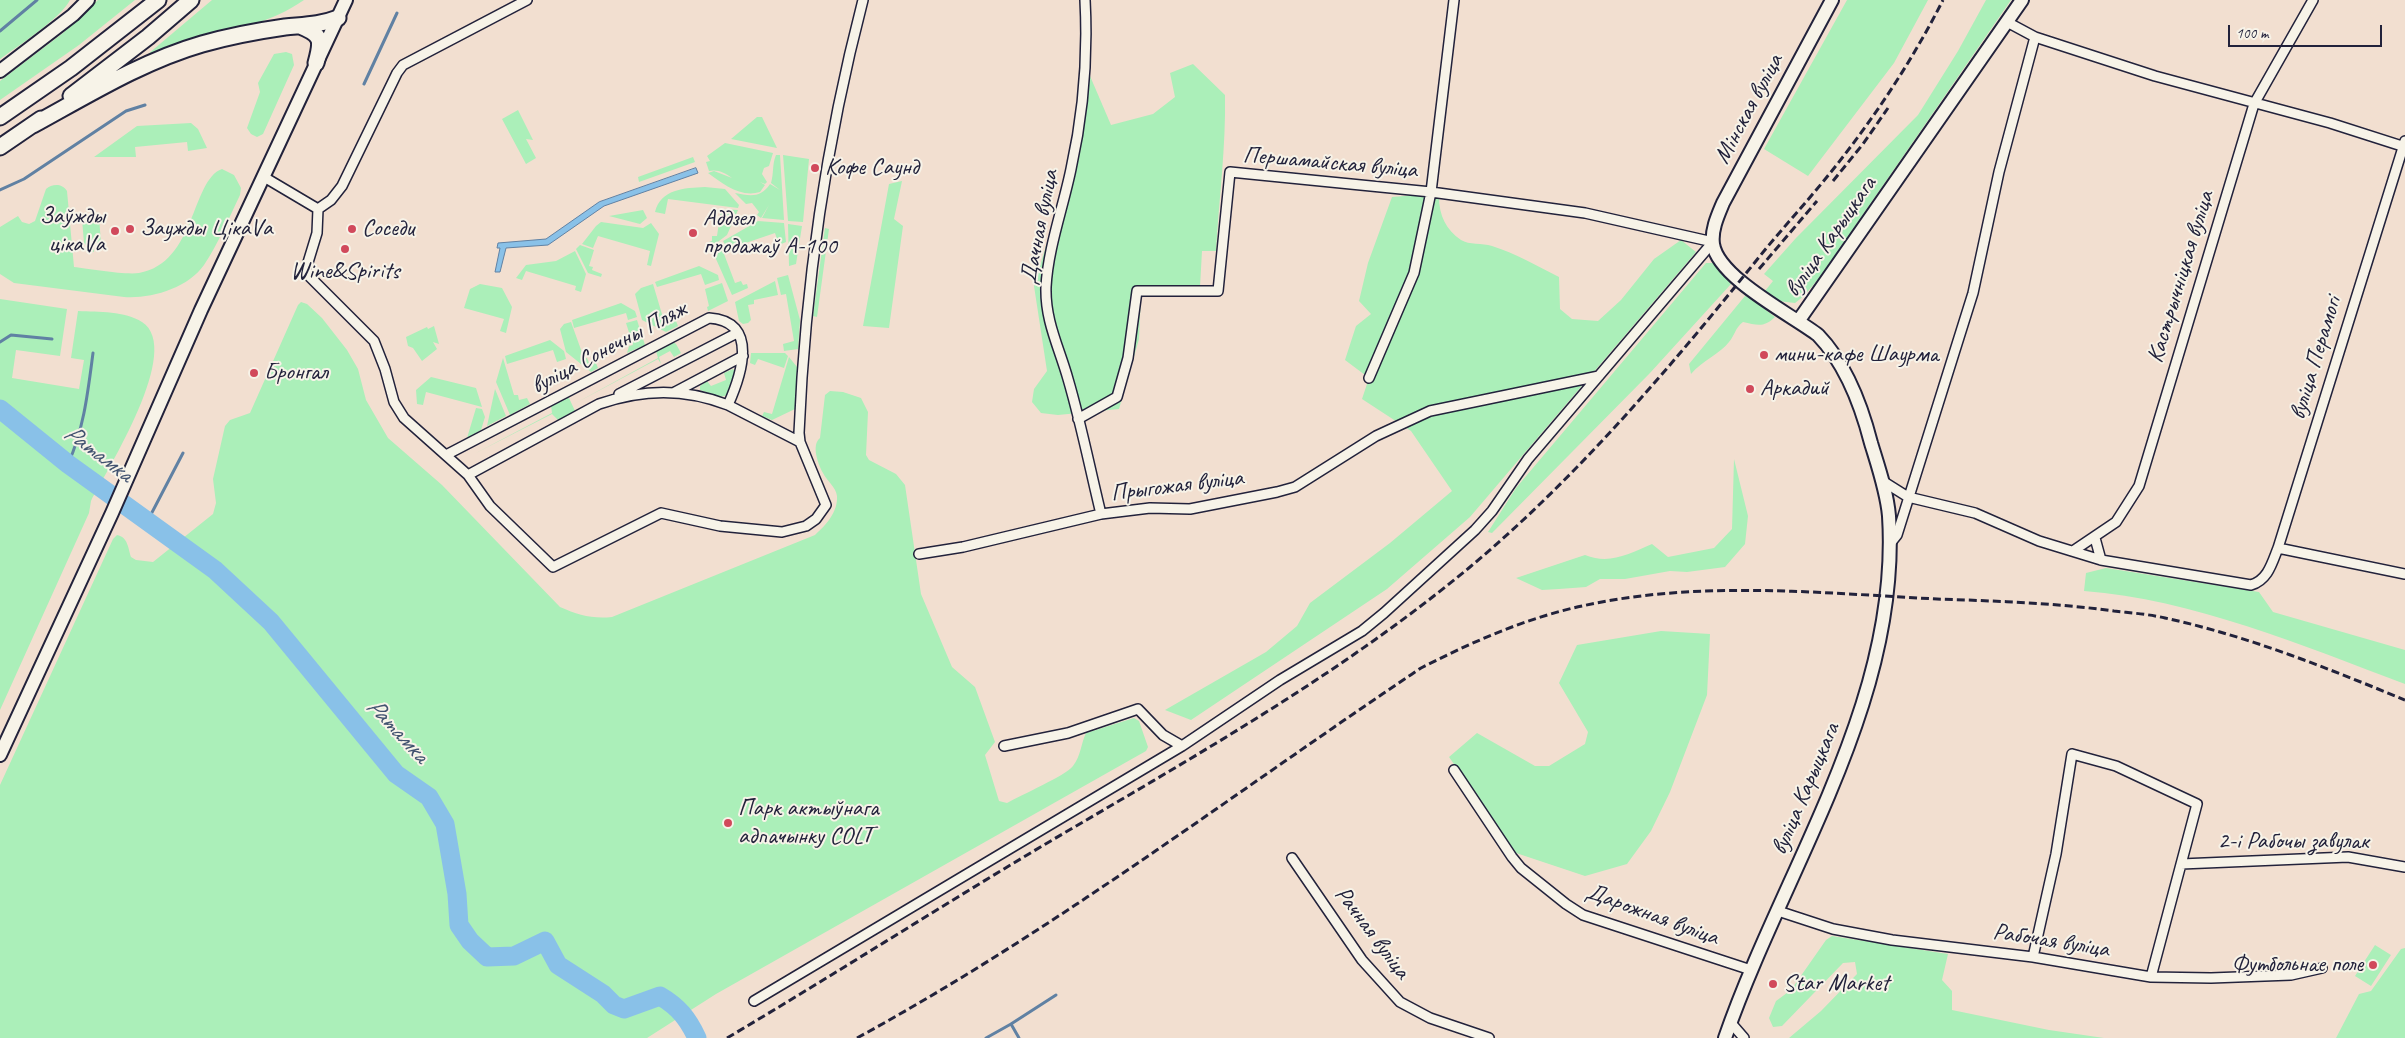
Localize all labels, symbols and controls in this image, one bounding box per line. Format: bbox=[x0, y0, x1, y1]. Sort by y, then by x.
scale bar bbox=[2230, 15, 2384, 47]
text: 100 m bbox=[2236, 24, 2268, 43]
street label: Мінская вуліца bbox=[1708, 49, 1790, 169]
street label: Першамайская вуліца bbox=[1242, 141, 1418, 185]
place label: Кофе Саунд bbox=[825, 154, 919, 182]
marker: Кофе Саунд bbox=[809, 162, 821, 174]
street label: Дачная вуліца bbox=[1015, 167, 1065, 287]
street label: вуліца Карыцкага bbox=[1779, 171, 1883, 303]
street label: Кастрычніцкая вуліца bbox=[2141, 188, 2221, 366]
place label: Заўжды цікаVа bbox=[40, 203, 105, 259]
place label: Аддзел продажаў А-100 bbox=[703, 205, 837, 261]
place label: Заужды ЦікаVа bbox=[140, 215, 272, 243]
place label: Соседи bbox=[362, 215, 414, 243]
marker: Заужды ЦікаVа bbox=[124, 223, 136, 235]
marker: Соседи bbox=[346, 223, 358, 235]
marker: Заўжды цікаVа bbox=[109, 225, 121, 237]
marker: Аддзел продажаў А-100 bbox=[687, 227, 699, 239]
marker: Wine&Spirits bbox=[339, 243, 351, 255]
place label: Wine&Spirits bbox=[290, 258, 400, 286]
street label: вуліца Перамогі bbox=[2284, 293, 2348, 423]
street label: вуліца Сонечны Пляж bbox=[526, 295, 692, 401]
place label: мини-кафе Шаурма bbox=[1774, 341, 1938, 369]
marker: мини-кафе Шаурма bbox=[1758, 349, 1770, 361]
place label: Бронгал bbox=[264, 359, 328, 387]
marker: Бронгал bbox=[248, 367, 260, 379]
place label: Аркадий bbox=[1760, 375, 1829, 403]
marker: Аркадий bbox=[1744, 383, 1756, 395]
water label: Ратамка bbox=[58, 419, 138, 489]
street label: Прыгожая вуліца bbox=[1109, 464, 1245, 508]
water label: Ратамка bbox=[359, 692, 435, 770]
street label: вуліца Карыцкага bbox=[1765, 719, 1847, 859]
place label: Парк актыўнага адпачынку COLT bbox=[738, 795, 879, 851]
marker: Парк актыўнага адпачынку COLT bbox=[722, 817, 734, 829]
street label: 2-і Рабочы завулак bbox=[2217, 828, 2369, 856]
street label: Дарожная вуліца bbox=[1582, 878, 1722, 952]
street label: Рачная вуліца bbox=[1328, 881, 1416, 985]
street label: Рабочая вуліца bbox=[1991, 918, 2111, 964]
place label: Футбольнае поле bbox=[2232, 951, 2363, 979]
marker: Футбольнае поле bbox=[2367, 959, 2379, 971]
place label: Star Market bbox=[1783, 970, 1889, 998]
marker: Star Market bbox=[1767, 978, 1779, 990]

